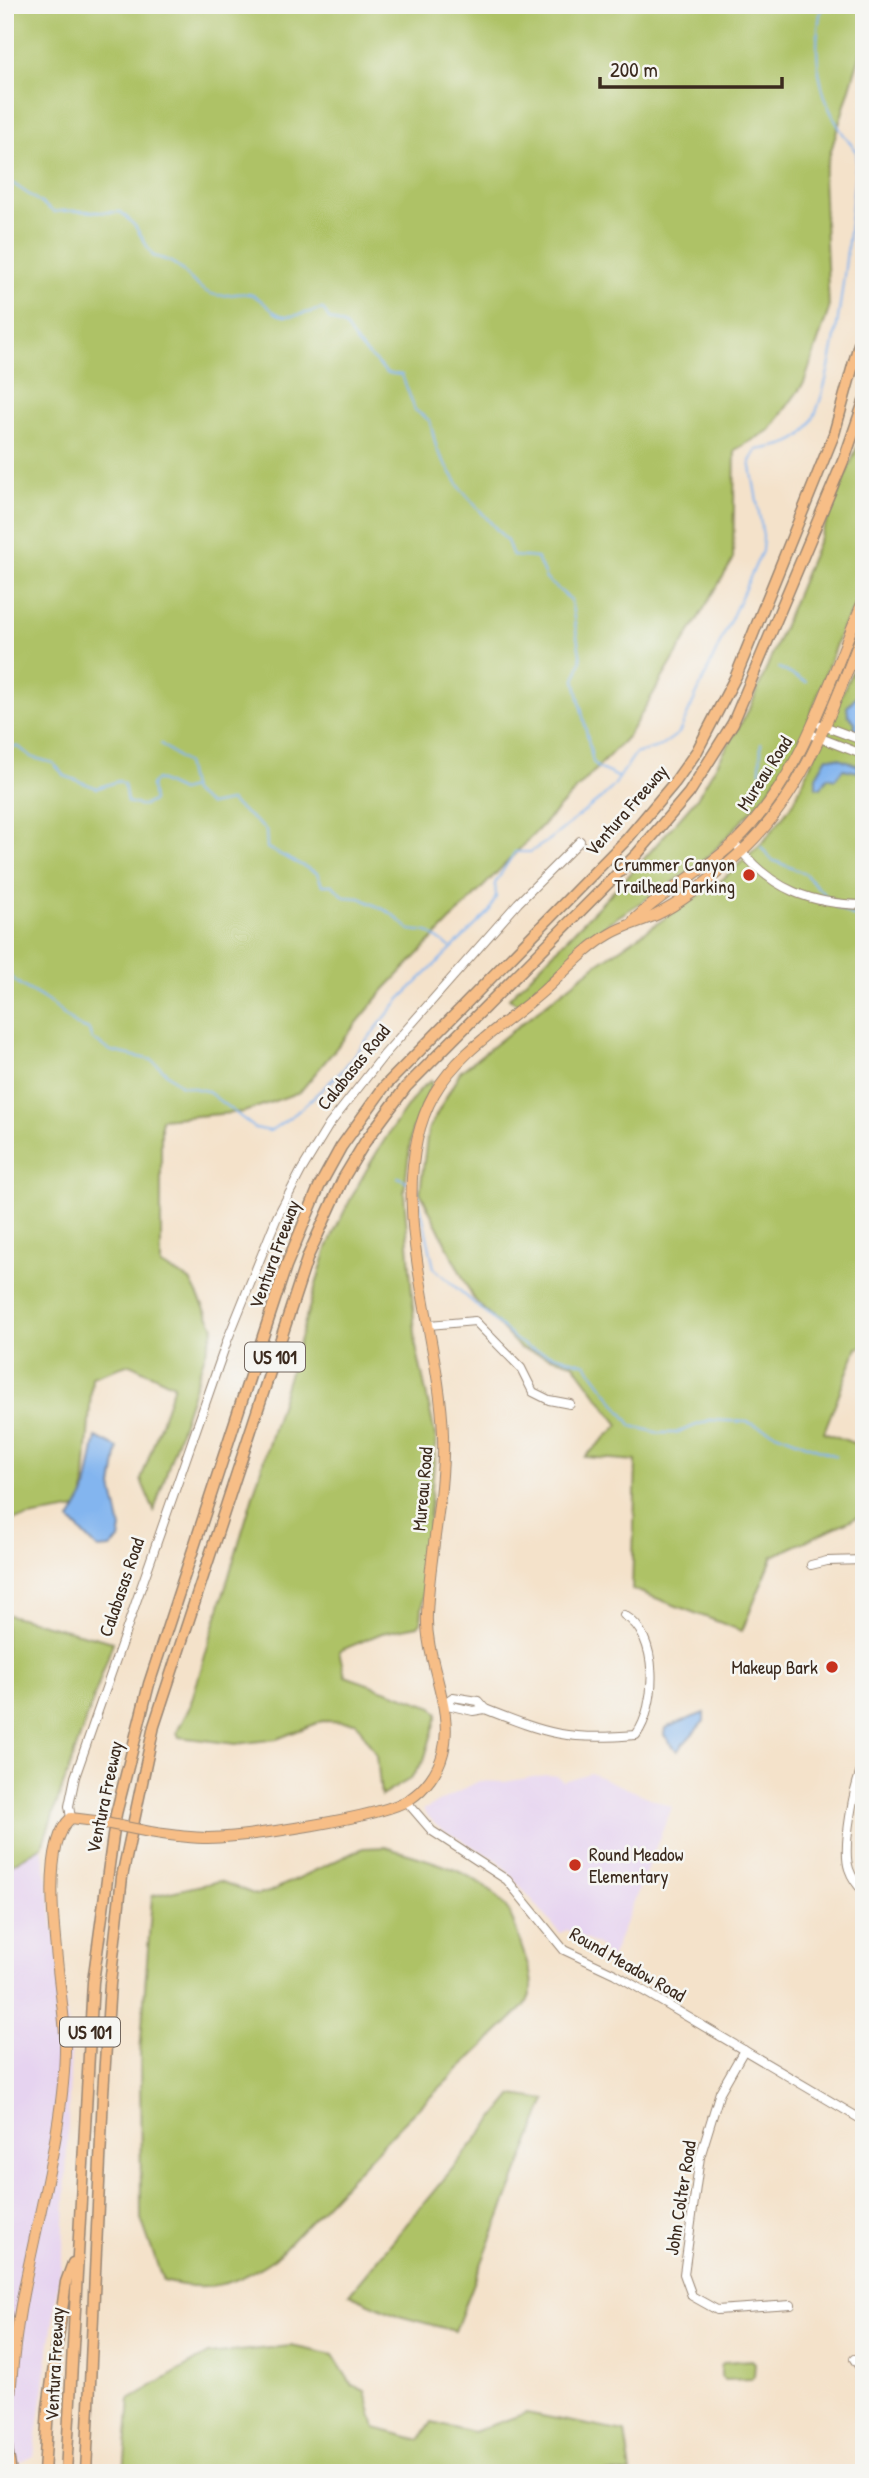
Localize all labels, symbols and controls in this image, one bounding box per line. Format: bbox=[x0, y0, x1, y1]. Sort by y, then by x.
scale bar bbox=[600, 46, 782, 90]
text: 200 m bbox=[610, 55, 658, 84]
street label: Mureau Road bbox=[730, 730, 798, 815]
street label: Ventura Freeway bbox=[579, 758, 673, 862]
place label: Crummer Canyon Trailhead Parking bbox=[614, 851, 735, 899]
marker: Crummer Canyon Trailhead Parking bbox=[741, 867, 757, 883]
street label: Calabasas Road bbox=[310, 1018, 396, 1115]
street label: Ventura Freeway bbox=[242, 1196, 306, 1312]
road number: US 101 bbox=[245, 1342, 305, 1372]
street label: Mureau Road bbox=[405, 1445, 439, 1532]
street label: Calabasas Road bbox=[92, 1533, 150, 1640]
place label: Makeup Bark bbox=[731, 1654, 818, 1680]
marker: Makeup Bark bbox=[824, 1659, 840, 1675]
street label: Ventura Freeway bbox=[79, 1739, 129, 1855]
place label: Round Meadow Elementary bbox=[589, 1841, 684, 1889]
marker: Round Meadow Elementary bbox=[567, 1857, 583, 1873]
street label: Round Meadow Road bbox=[565, 1920, 691, 2008]
road number: US 101 bbox=[60, 2018, 120, 2046]
street label: John Colter Road bbox=[658, 2138, 702, 2257]
street label: Ventura Freeway bbox=[38, 2306, 70, 2422]

